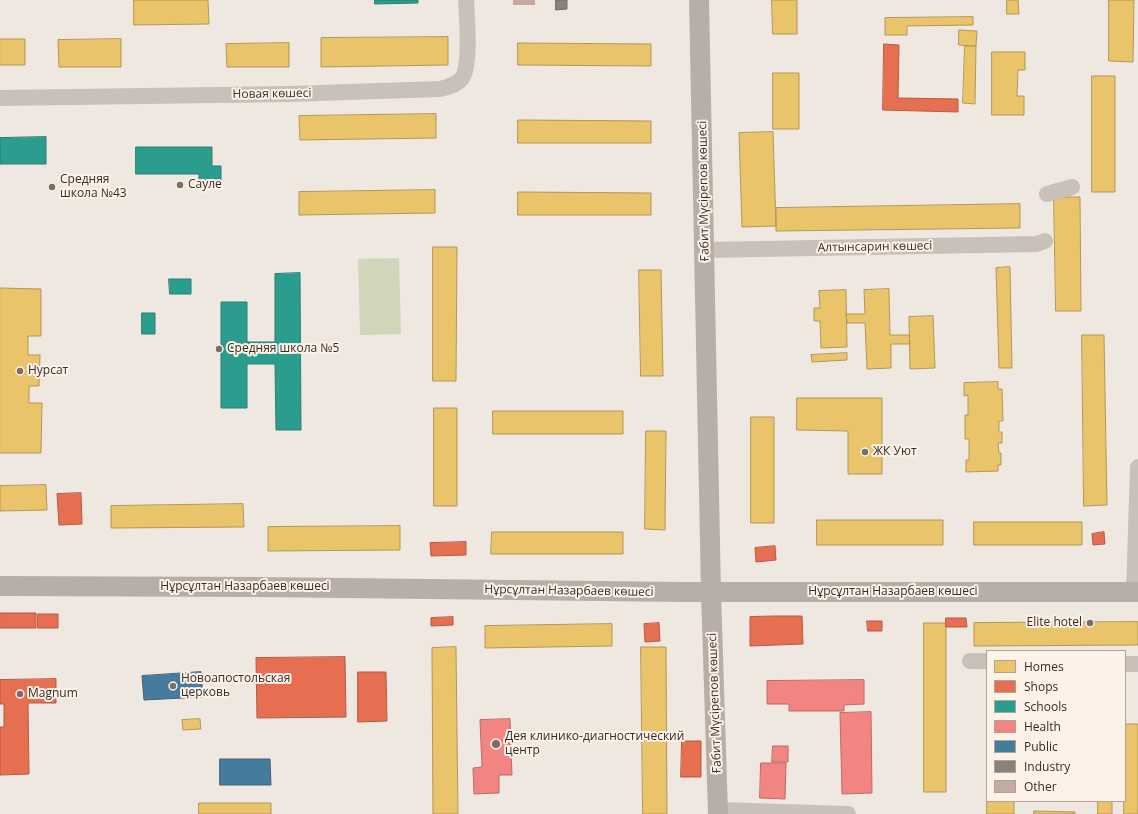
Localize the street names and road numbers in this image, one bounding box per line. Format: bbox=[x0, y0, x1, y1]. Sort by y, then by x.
street label: Новая көшесі bbox=[232, 86, 312, 102]
street label: Ғабит Мүсірепов көшесі bbox=[696, 121, 712, 261]
street label: Алтынсарин көшесі bbox=[818, 239, 932, 255]
street label: Нұрсұлтан Назарбаев көшесі bbox=[160, 580, 330, 594]
street label: Нұрсұлтан Назарбаев көшесі bbox=[484, 582, 654, 600]
street label: Нұрсұлтан Назарбаев көшесі bbox=[808, 585, 978, 599]
street label: Ғабит Мүсірепов көшесі bbox=[705, 633, 725, 773]

